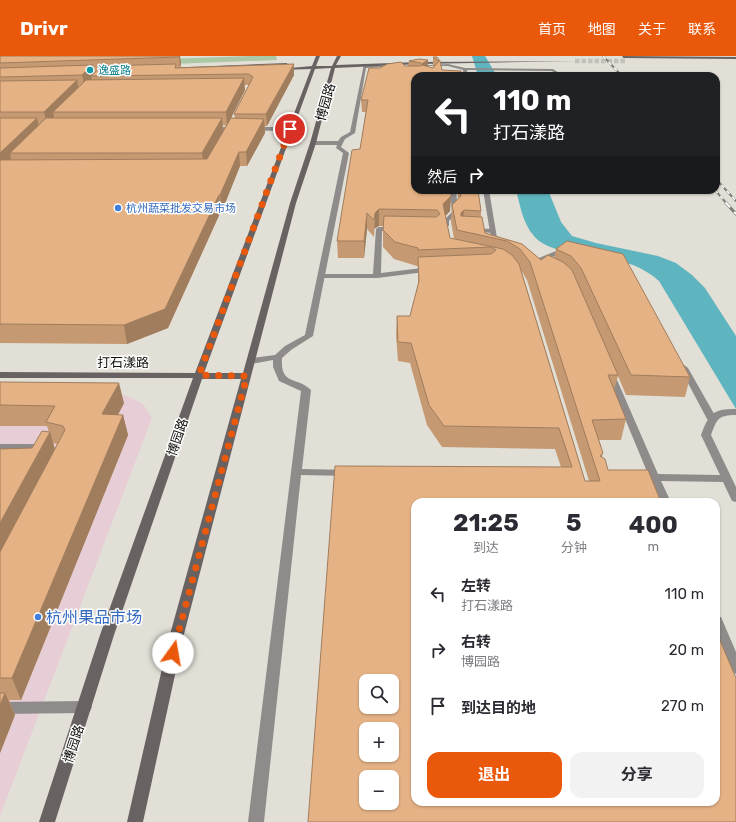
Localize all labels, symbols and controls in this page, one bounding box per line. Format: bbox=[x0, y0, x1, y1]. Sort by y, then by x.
text: Drivr bbox=[20, 17, 68, 40]
text: 首页 bbox=[538, 21, 566, 38]
text: 地图 bbox=[588, 21, 616, 38]
text: 关于 bbox=[638, 21, 666, 38]
text: 联系 bbox=[688, 21, 716, 38]
place label: 逸盛路 bbox=[98, 64, 131, 77]
marker: 逸盛路 bbox=[85, 65, 95, 75]
street label: 博园路 bbox=[313, 81, 338, 123]
text: 110 m bbox=[493, 84, 571, 117]
icon: left bbox=[427, 88, 479, 140]
pin bbox=[273, 112, 307, 146]
icon: arrive bbox=[279, 118, 301, 140]
text: 打石漾路 bbox=[493, 122, 565, 144]
icon: right bbox=[465, 164, 487, 186]
text: 然后 bbox=[427, 168, 457, 186]
place label: 杭州蔬菜批发交易市场 bbox=[126, 202, 236, 215]
marker: 杭州蔬菜批发交易市场 bbox=[113, 203, 123, 213]
street label: 打石漾路 bbox=[97, 355, 149, 370]
street label: 博园路 bbox=[164, 416, 191, 458]
text: 21:25 bbox=[453, 509, 519, 537]
text: 5 bbox=[566, 509, 582, 537]
text: 400 bbox=[629, 511, 678, 539]
text: m bbox=[648, 539, 659, 554]
text: 到达 bbox=[473, 540, 499, 555]
text: 分钟 bbox=[561, 540, 587, 555]
text: 左转 bbox=[461, 577, 491, 595]
icon: left bbox=[427, 583, 449, 605]
text: 110 m bbox=[665, 585, 704, 603]
text: 打石漾路 bbox=[461, 598, 513, 613]
place label: 杭州果品市场 bbox=[46, 608, 142, 627]
marker: 杭州果品市场 bbox=[33, 612, 43, 622]
position arrow bbox=[152, 632, 194, 674]
text: 右转 bbox=[461, 633, 491, 651]
icon: right bbox=[427, 639, 449, 661]
text: 20 m bbox=[669, 641, 704, 659]
text: 博园路 bbox=[461, 654, 500, 669]
map controls bbox=[359, 674, 399, 810]
button: search bbox=[359, 674, 399, 714]
icon: arrive bbox=[427, 695, 449, 717]
text: 270 m bbox=[661, 697, 704, 715]
text: 到达目的地 bbox=[461, 699, 536, 717]
button: + bbox=[359, 722, 399, 762]
street label: 博园路 bbox=[60, 723, 87, 765]
button: 退出 bbox=[427, 752, 562, 798]
button: 分享 bbox=[570, 752, 704, 798]
button: − bbox=[359, 770, 399, 810]

